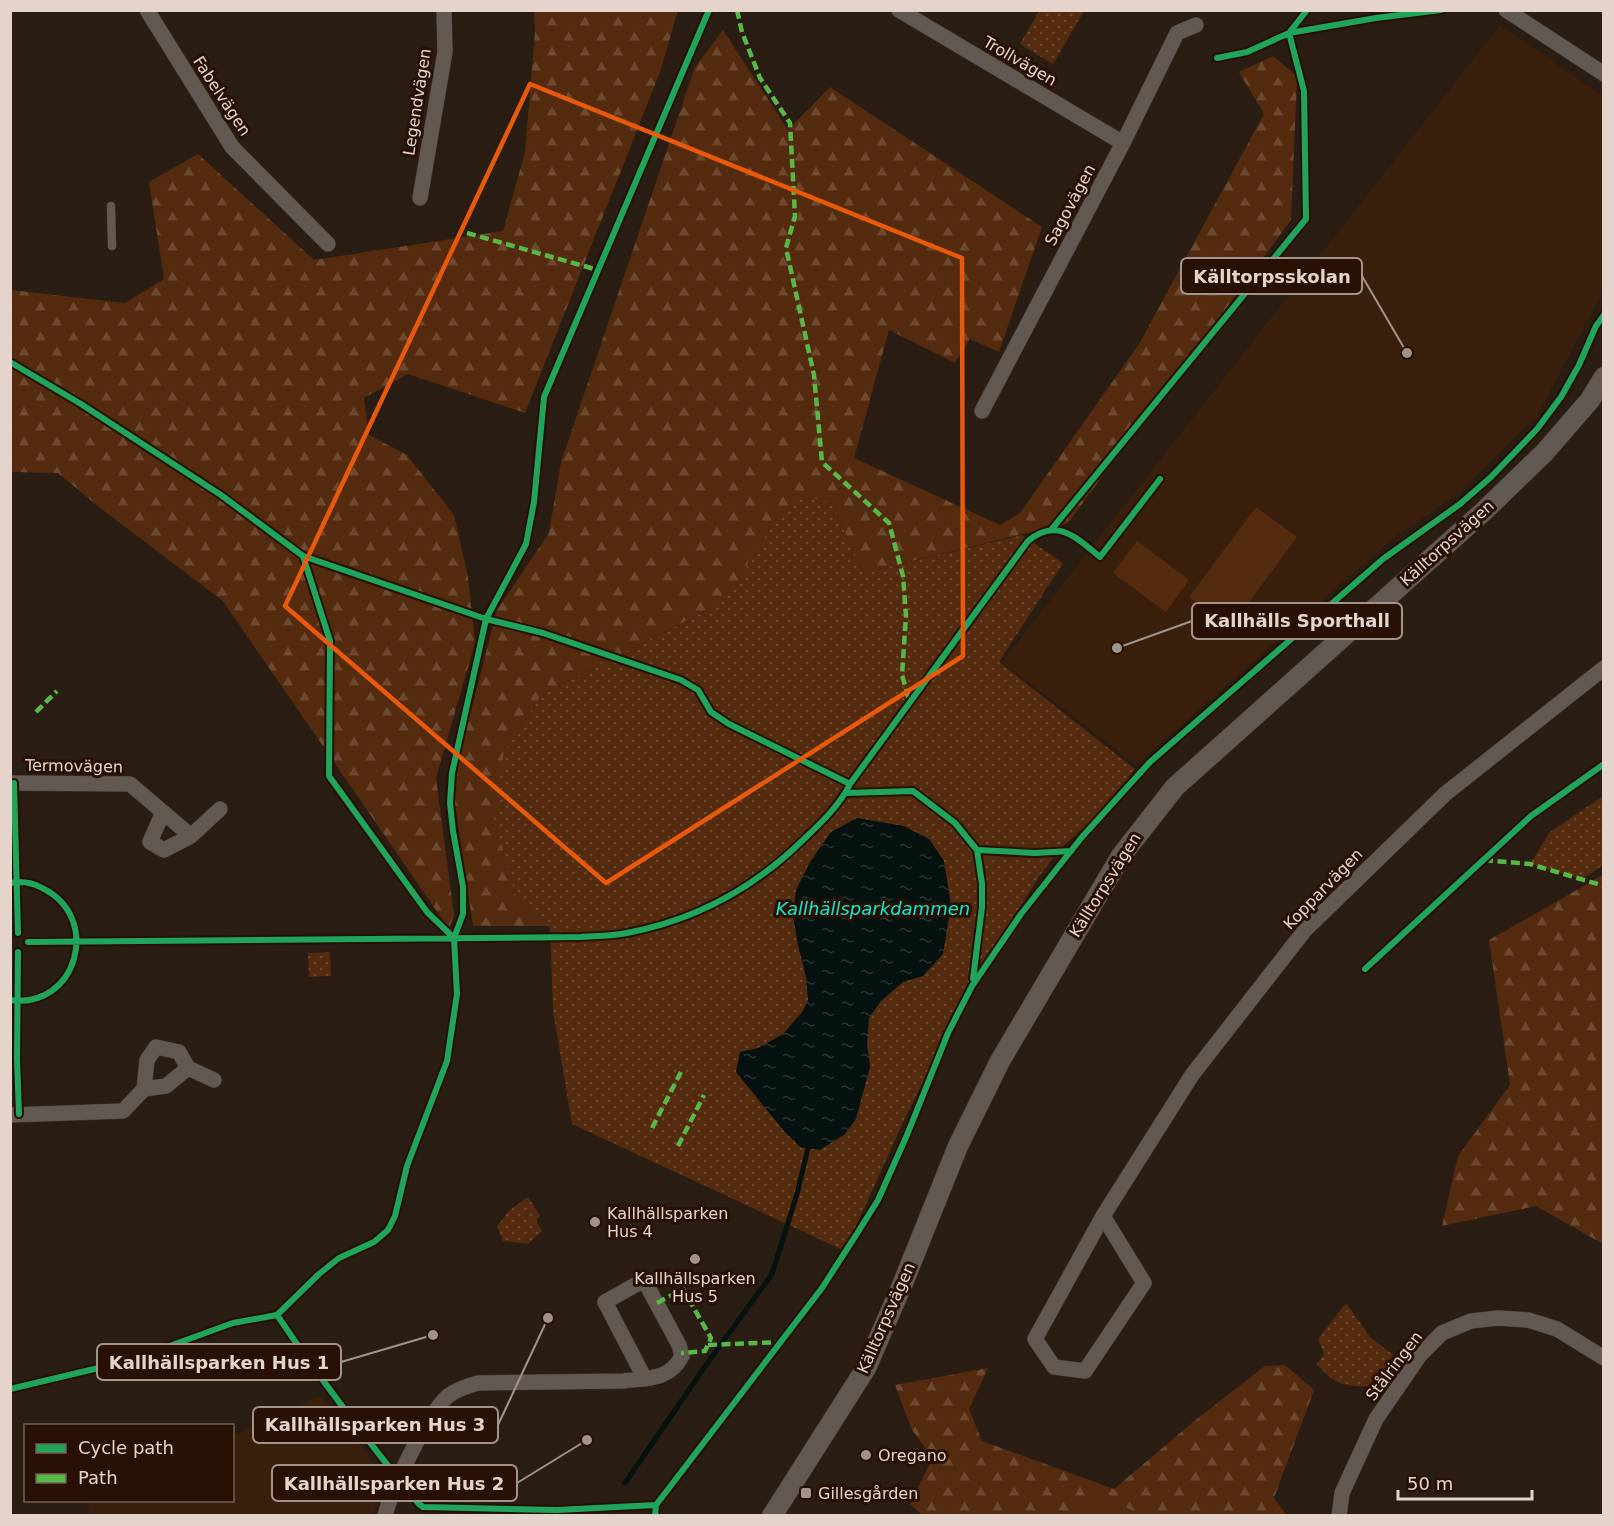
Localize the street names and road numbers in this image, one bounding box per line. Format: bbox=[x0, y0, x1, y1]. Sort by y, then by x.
street label: Trollvägen bbox=[979, 32, 1060, 90]
street label: Legendvägen bbox=[399, 47, 435, 157]
street label: Fabelvägen bbox=[189, 52, 255, 140]
street label: Sagovägen bbox=[1041, 161, 1099, 249]
street label: Källtorpsvägen bbox=[1396, 496, 1498, 590]
street label: Termovägen bbox=[24, 756, 123, 776]
street label: Källtorpsvägen bbox=[1065, 829, 1145, 941]
street label: Kopparvägen bbox=[1279, 844, 1367, 934]
street label: Källtorpsvägen bbox=[853, 1260, 919, 1376]
street label: Stålringen bbox=[1362, 1328, 1426, 1404]

